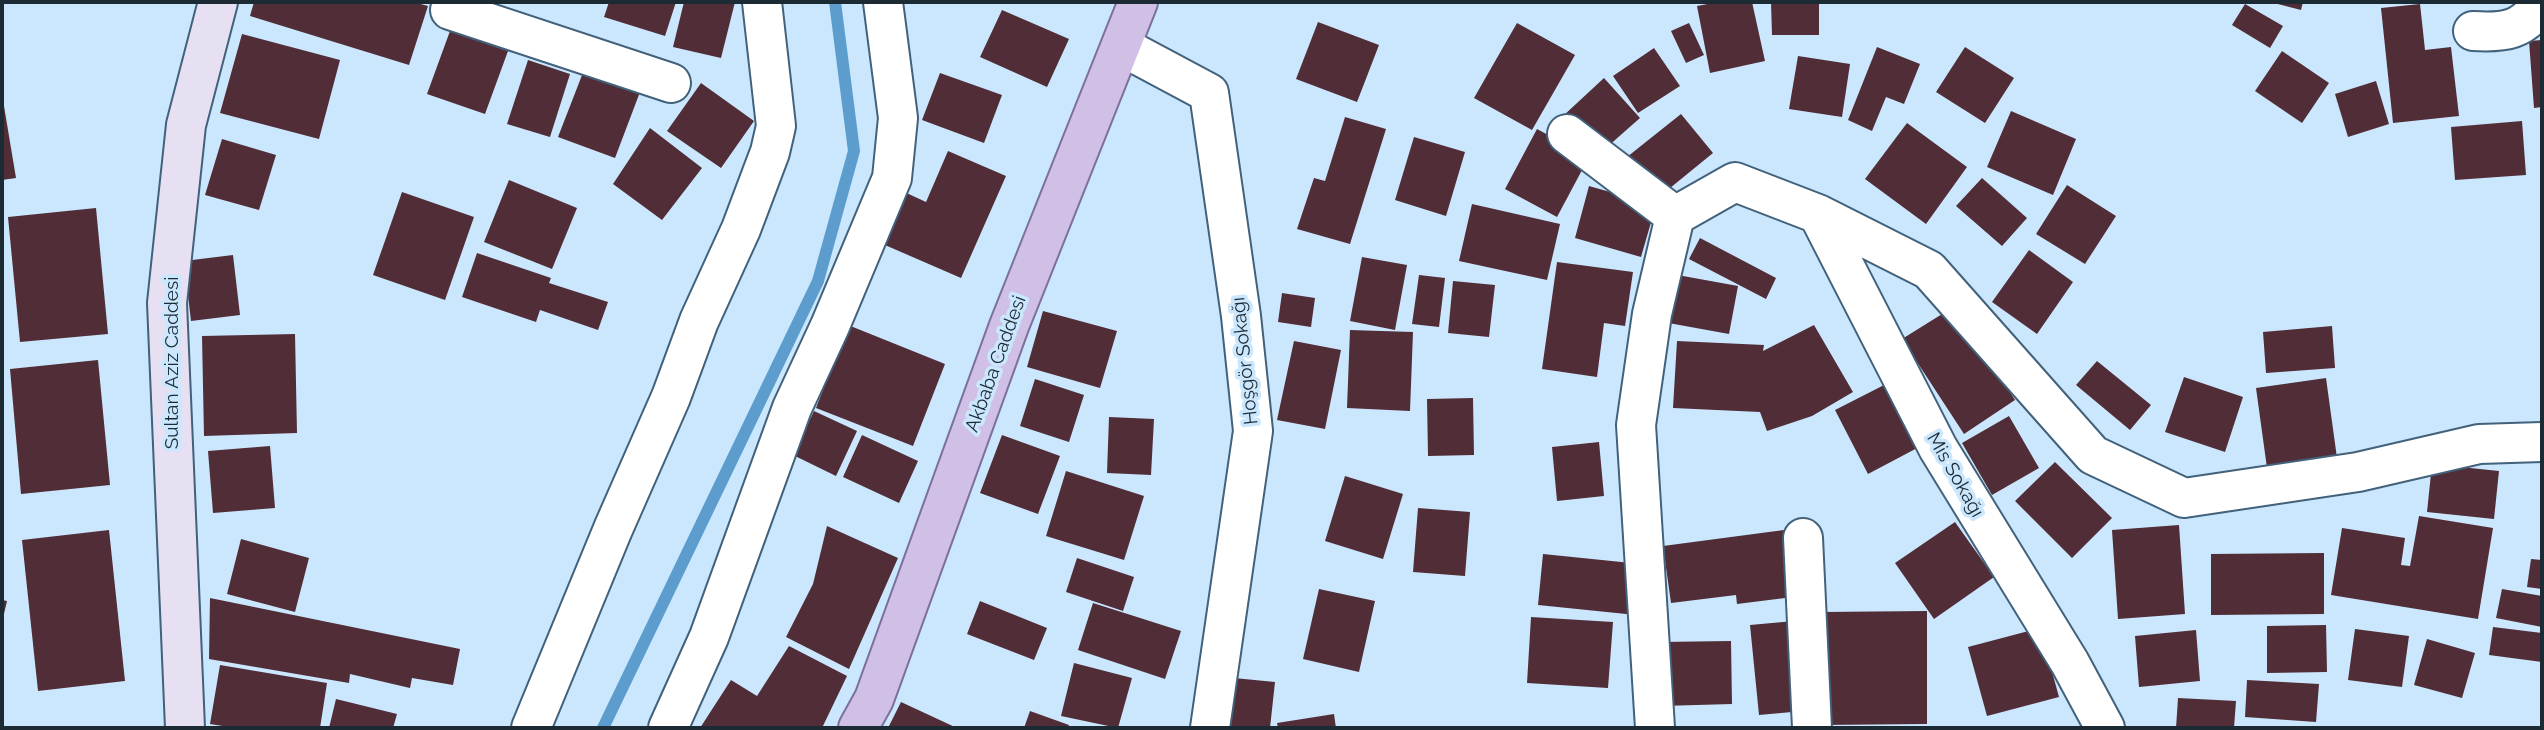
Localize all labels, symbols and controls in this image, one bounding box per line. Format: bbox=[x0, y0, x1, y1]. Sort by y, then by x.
street label: Sultan Aziz Caddesi bbox=[161, 277, 183, 449]
street label: Akbaba Caddesi bbox=[961, 293, 1031, 435]
street label: Hoşgör Sokağı bbox=[1227, 296, 1263, 426]
street label: Mis Sokağı bbox=[1922, 429, 1988, 521]

